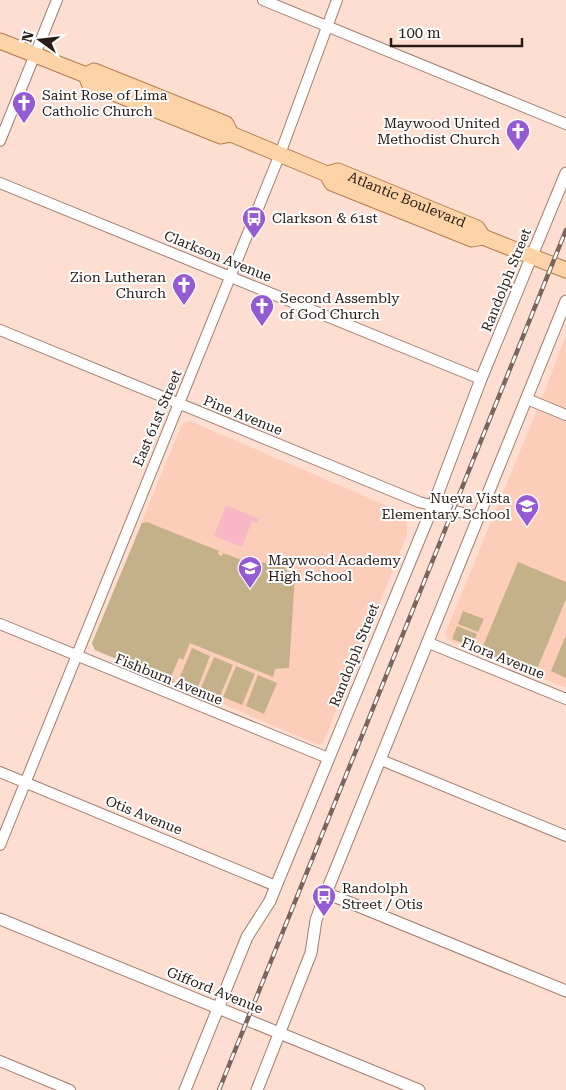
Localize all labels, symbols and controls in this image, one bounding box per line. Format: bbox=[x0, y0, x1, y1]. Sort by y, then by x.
north arrow bbox=[15, 15, 65, 65]
scale bar bbox=[391, 15, 522, 47]
text: 100 m bbox=[398, 24, 441, 42]
text: N bbox=[18, 29, 37, 44]
place label: Saint Rose of Lima Catholic Church bbox=[42, 87, 168, 119]
church icon: Saint Rose of Lima Catholic Church bbox=[11, 90, 37, 124]
place label: Maywood United Methodist Church bbox=[377, 115, 500, 147]
church icon: Maywood United Methodist Church bbox=[505, 118, 531, 152]
street label: Atlantic Boulevard bbox=[346, 168, 468, 231]
bus stop icon: Clarkson & 61st bbox=[241, 205, 267, 239]
place label: Clarkson & 61st bbox=[272, 210, 378, 226]
street label: Randolph Street bbox=[478, 226, 534, 334]
street label: Clarkson Avenue bbox=[162, 227, 274, 285]
place label: Zion Lutheran Church bbox=[70, 269, 166, 301]
church icon: Zion Lutheran Church bbox=[171, 272, 197, 306]
place label: Second Assembly of God Church bbox=[280, 290, 400, 322]
church icon: Second Assembly of God Church bbox=[249, 293, 275, 327]
street label: East 61st Street bbox=[129, 367, 185, 469]
street label: Pine Avenue bbox=[201, 392, 285, 438]
place label: Nueva Vista Elementary School bbox=[382, 490, 511, 522]
school or university icon: Nueva Vista Elementary School bbox=[514, 493, 540, 527]
place label: Maywood Academy High School bbox=[268, 552, 401, 584]
school or university icon: Maywood Academy High School bbox=[237, 555, 263, 589]
street label: Randolph Street bbox=[326, 601, 382, 709]
street label: Flora Avenue bbox=[459, 634, 547, 682]
street label: Fishburn Avenue bbox=[113, 650, 225, 708]
street label: Otis Avenue bbox=[103, 792, 185, 838]
place label: Randolph Street / Otis bbox=[342, 880, 423, 912]
bus stop icon: Randolph Street / Otis bbox=[311, 883, 337, 917]
street label: Gifford Avenue bbox=[165, 963, 266, 1017]

